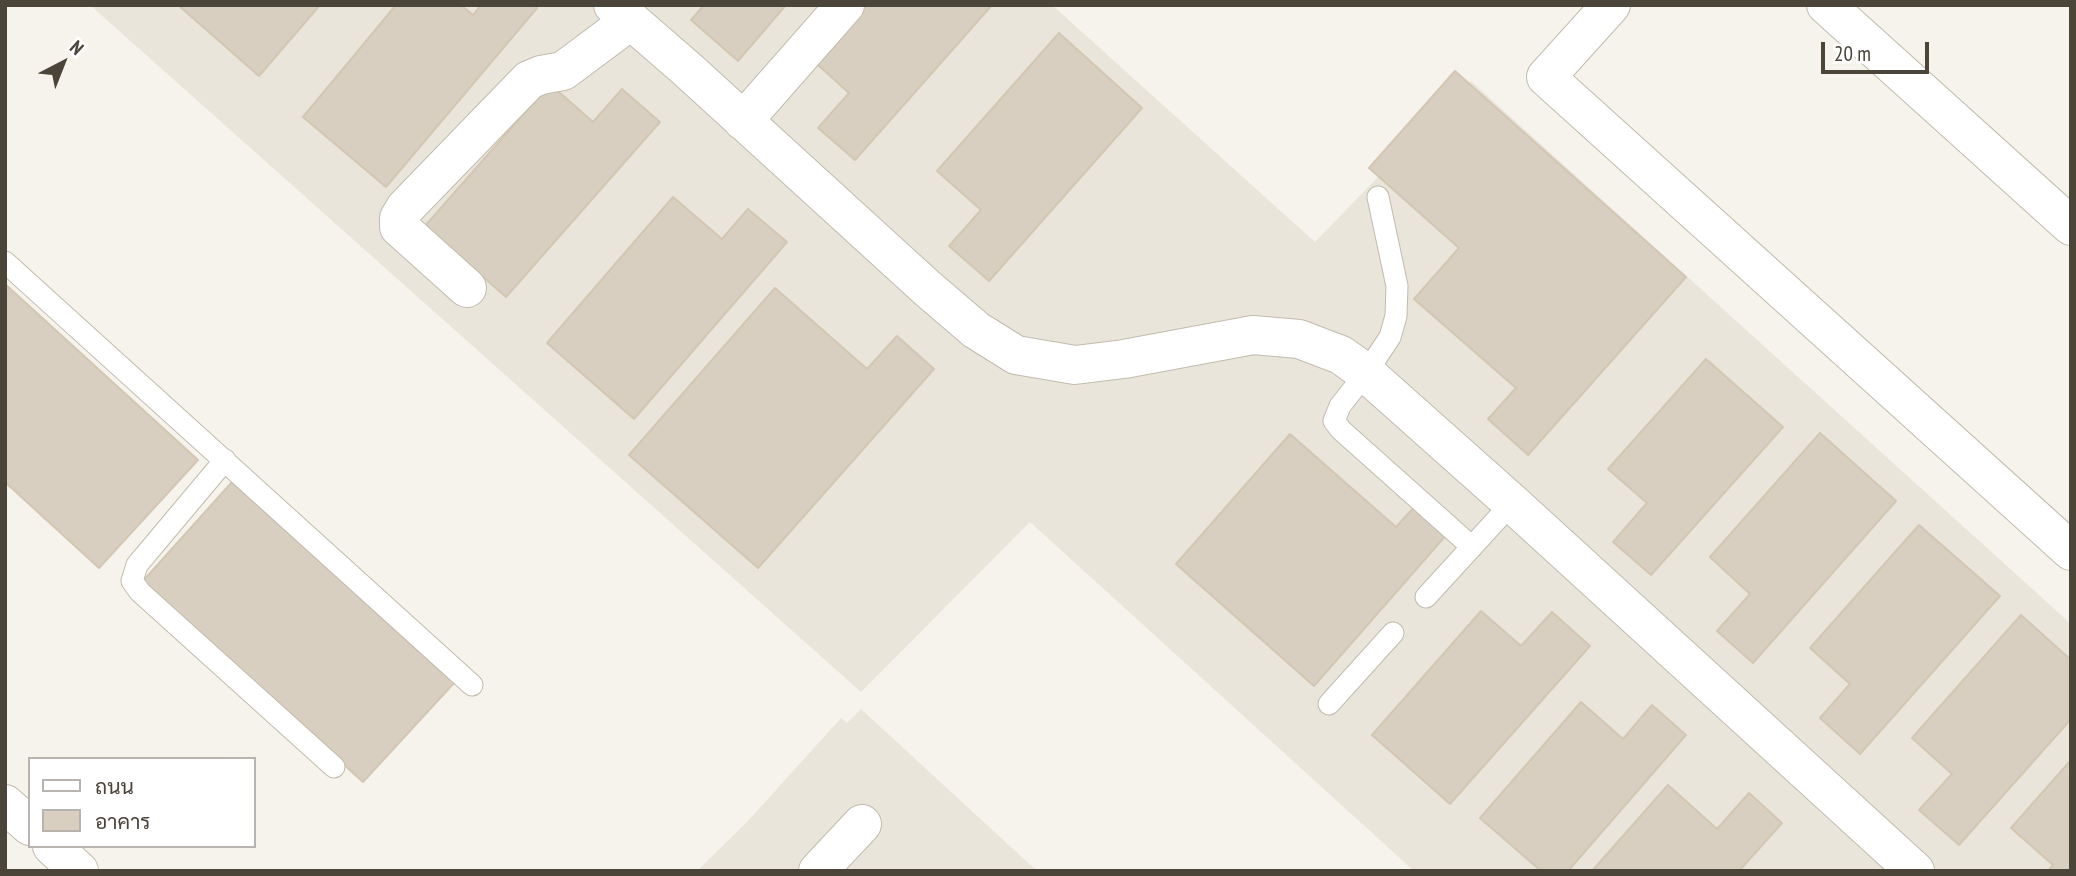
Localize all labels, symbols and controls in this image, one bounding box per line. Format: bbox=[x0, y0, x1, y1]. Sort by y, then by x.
north arrow bbox=[28, 28, 98, 98]
scale bar bbox=[1824, 28, 1932, 72]
text: N bbox=[65, 35, 89, 60]
text: 20 m bbox=[1834, 40, 1871, 67]
legend bbox=[28, 757, 256, 848]
text: ถนน bbox=[95, 773, 134, 800]
text: อาคาร bbox=[95, 808, 151, 835]

